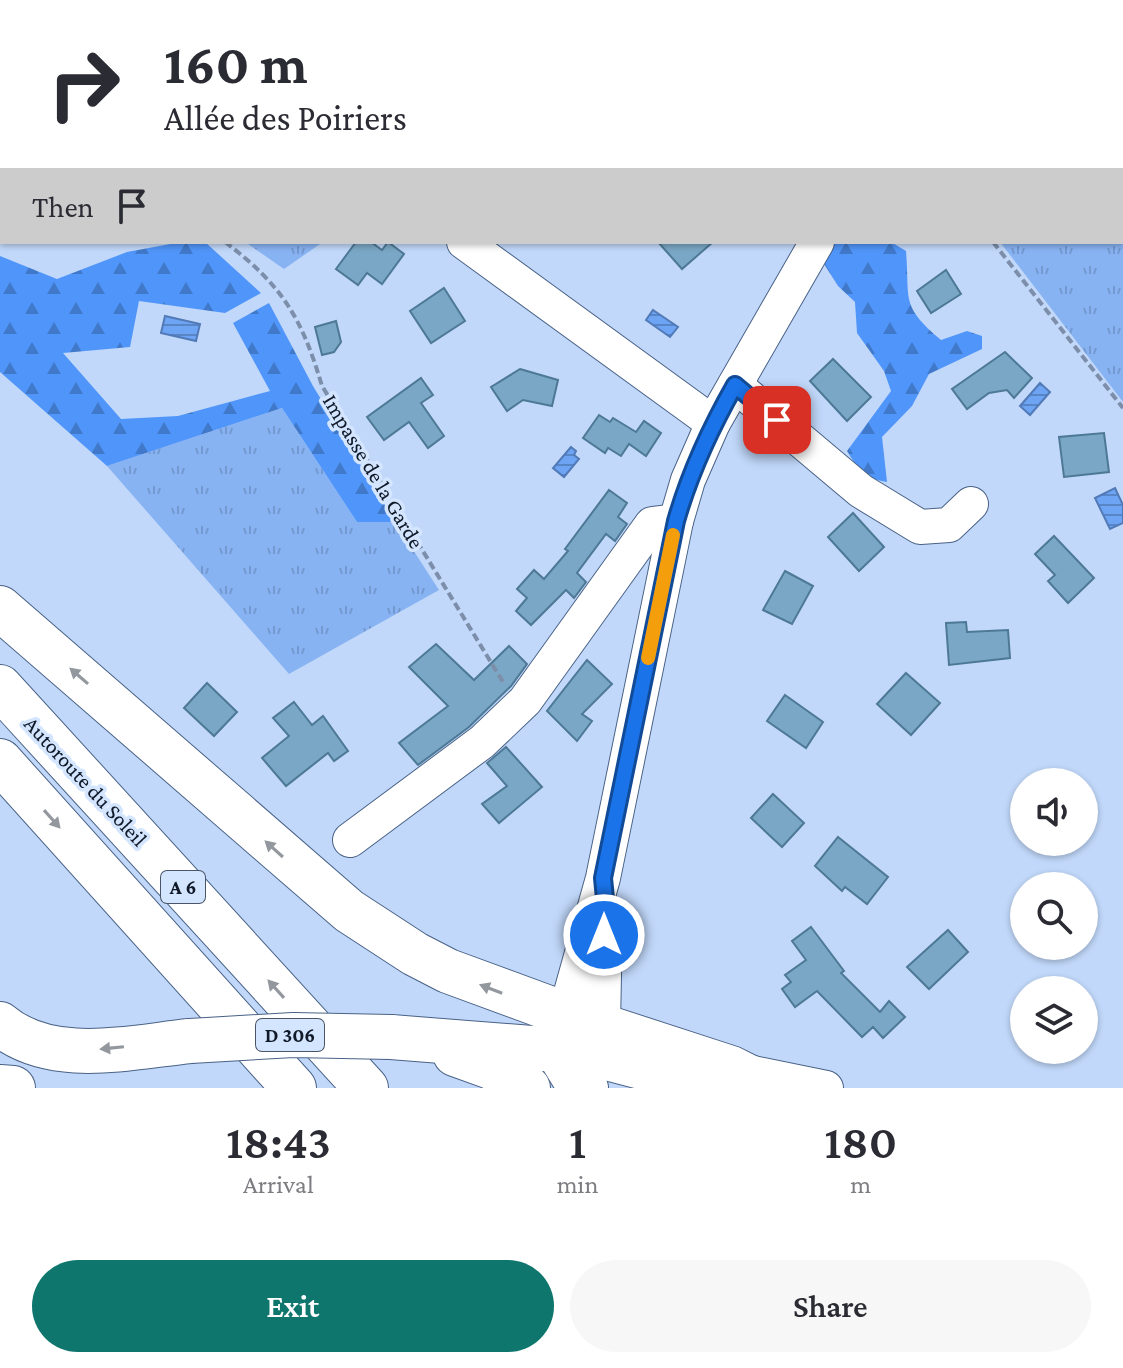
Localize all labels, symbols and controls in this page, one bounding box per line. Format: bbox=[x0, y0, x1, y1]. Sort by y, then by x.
icon: right bbox=[32, 32, 136, 136]
text: 160 m bbox=[164, 33, 308, 95]
text: Allée des Poiriers bbox=[164, 98, 407, 138]
icon: arrive bbox=[110, 184, 154, 228]
text: Then bbox=[32, 190, 94, 223]
pin bbox=[743, 386, 811, 454]
street label: Impasse de la Garde bbox=[318, 390, 429, 553]
icon: arrive bbox=[755, 398, 799, 442]
one-way arrow bbox=[70, 668, 89, 686]
street label: Autoroute du Soleil bbox=[19, 711, 152, 852]
map controls bbox=[1010, 768, 1098, 1064]
button: sound bbox=[1010, 768, 1098, 856]
one-way arrow bbox=[43, 809, 61, 828]
one-way arrow bbox=[265, 840, 284, 858]
road number: A 6 bbox=[161, 871, 205, 903]
button: search bbox=[1010, 872, 1098, 960]
position arrow bbox=[562, 893, 646, 977]
button: layers bbox=[1010, 976, 1098, 1064]
one-way arrow bbox=[267, 979, 285, 998]
one-way arrow bbox=[479, 982, 503, 995]
road number: D 306 bbox=[256, 1019, 324, 1051]
one-way arrow bbox=[99, 1042, 124, 1055]
text: 18:43 bbox=[226, 1115, 331, 1168]
text: 1 bbox=[569, 1115, 586, 1168]
text: 180 bbox=[824, 1115, 897, 1168]
text: Arrival bbox=[243, 1170, 314, 1199]
text: min bbox=[557, 1170, 598, 1199]
text: m bbox=[850, 1170, 871, 1199]
button: Exit bbox=[32, 1260, 554, 1352]
button: Share bbox=[570, 1260, 1091, 1352]

